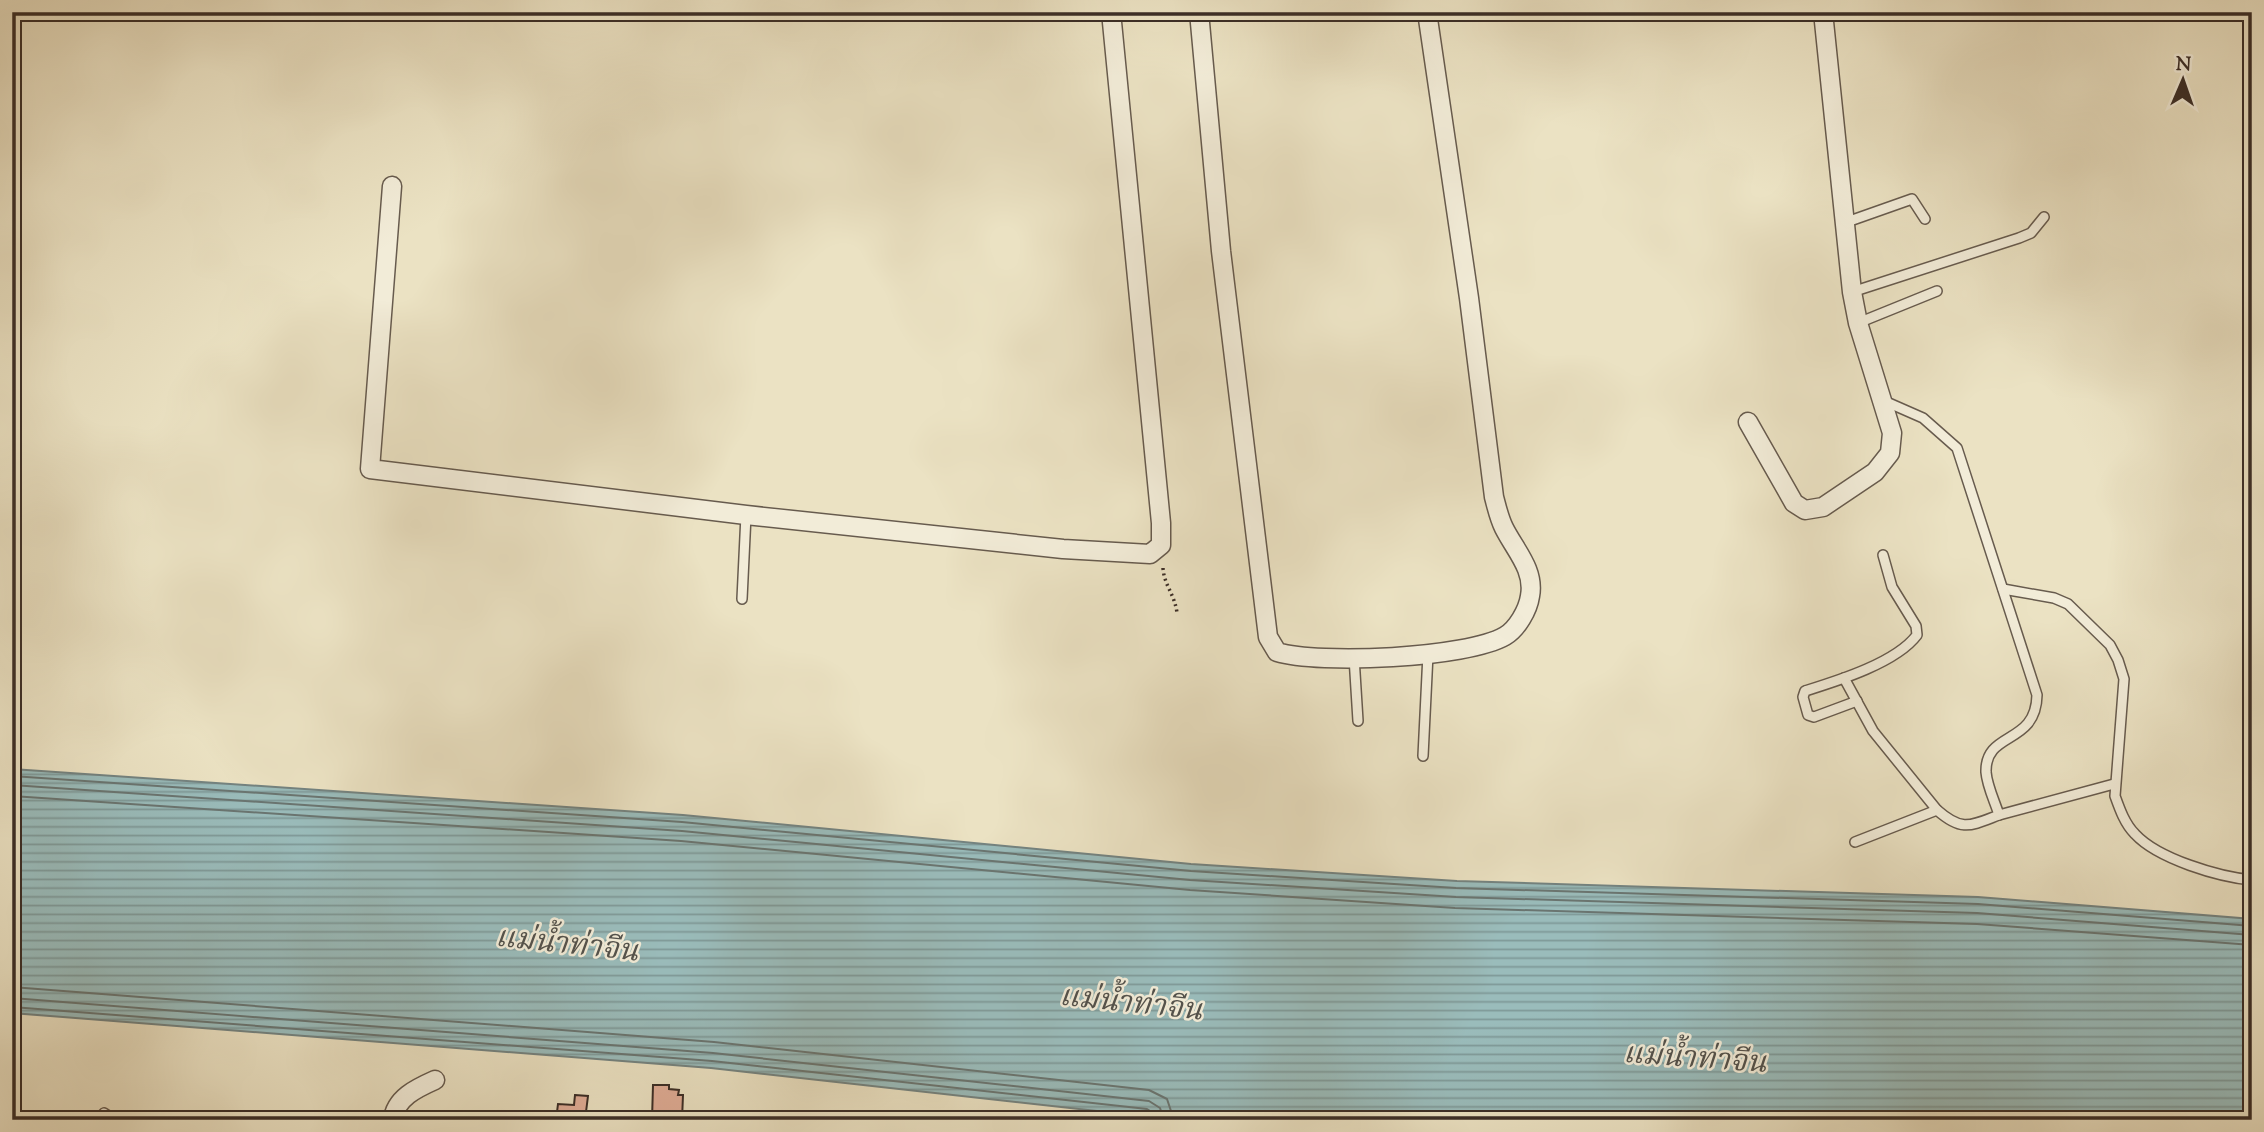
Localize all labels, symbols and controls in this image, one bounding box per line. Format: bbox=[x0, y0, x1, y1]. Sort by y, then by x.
north arrow bbox=[2148, 46, 2218, 116]
text: N bbox=[2175, 52, 2192, 79]
water label: แม่น้ำท่าจีน bbox=[493, 914, 641, 974]
water label: แม่น้ำท่าจีน bbox=[1057, 973, 1205, 1033]
water label: แม่น้ำท่าจีน bbox=[1622, 1030, 1768, 1086]

